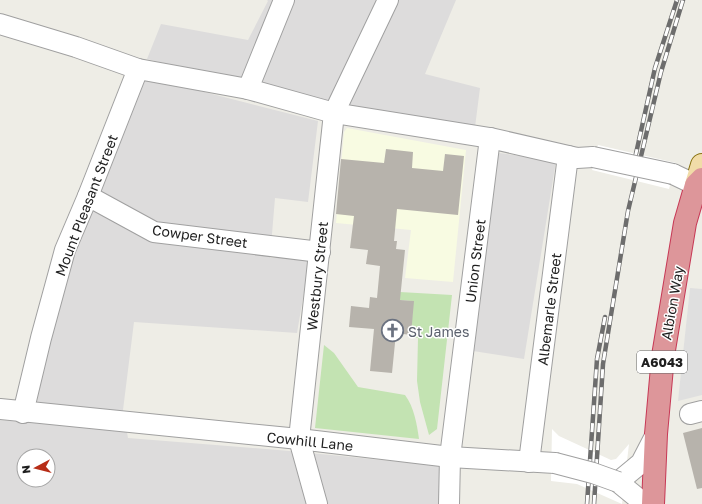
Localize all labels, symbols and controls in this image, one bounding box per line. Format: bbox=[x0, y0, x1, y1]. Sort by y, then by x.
street label: Mount Pleasant Street bbox=[51, 132, 121, 278]
street label: Union Street bbox=[461, 218, 489, 304]
street label: Cowper Street bbox=[151, 221, 249, 251]
street label: Westbury Street bbox=[303, 221, 331, 331]
street label: Albemarle Street bbox=[534, 252, 564, 366]
street label: Albion Way bbox=[657, 265, 687, 341]
church icon: St James bbox=[379, 318, 405, 344]
place label: St James bbox=[408, 323, 469, 340]
road number: A6043 bbox=[637, 351, 687, 373]
street label: Cowhill Lane bbox=[266, 428, 354, 454]
north arrow bbox=[16, 448, 56, 488]
text: N bbox=[19, 464, 33, 474]

